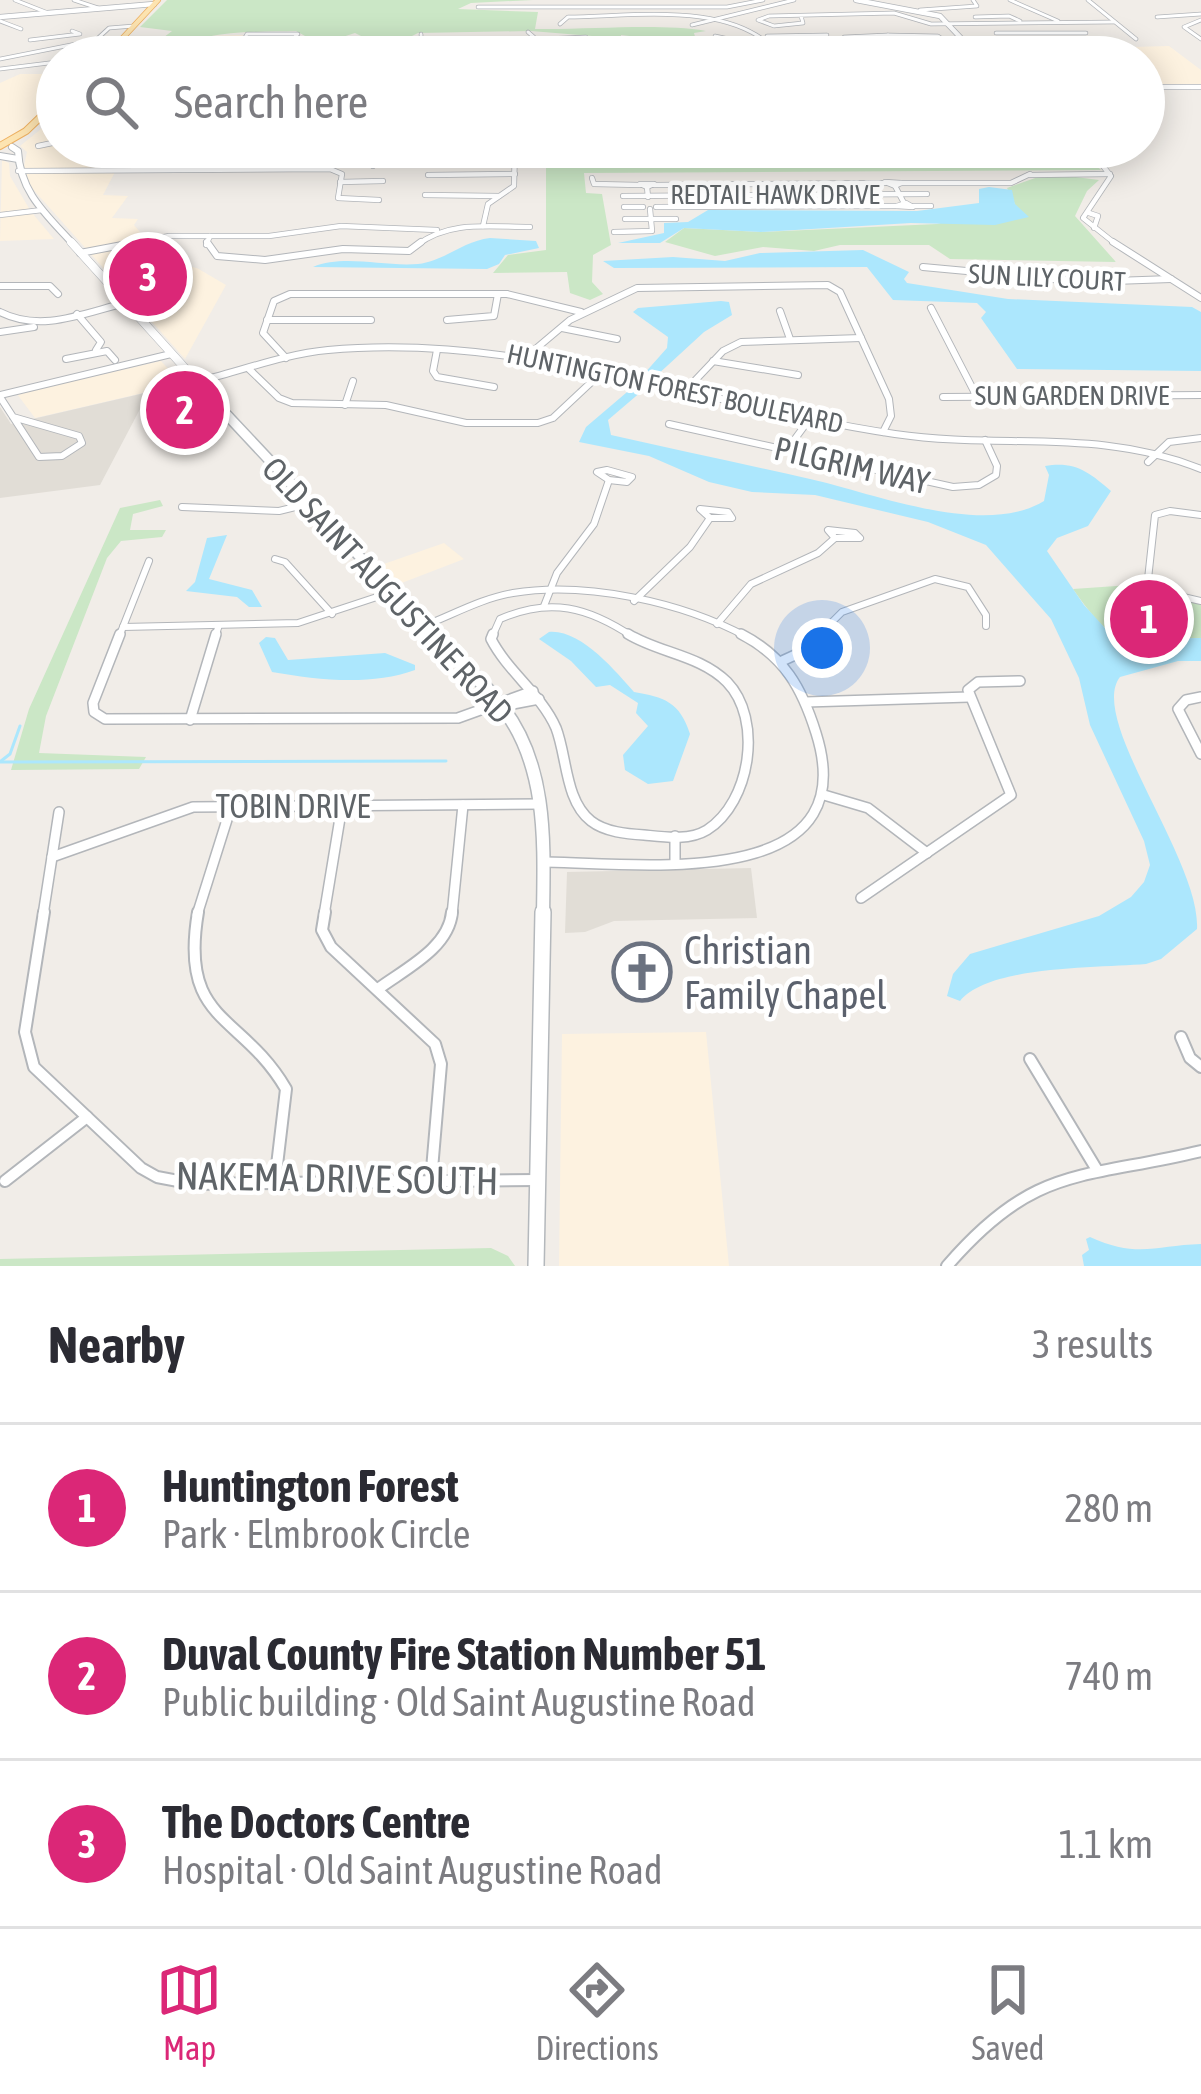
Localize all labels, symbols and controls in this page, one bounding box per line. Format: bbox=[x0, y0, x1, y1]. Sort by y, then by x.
search box bbox=[36, 36, 1165, 168]
icon: search bbox=[78, 69, 144, 135]
text: Search here bbox=[174, 76, 368, 128]
street label: REDTAIL HAWK DRIVE bbox=[670, 179, 880, 210]
pin: 3 bbox=[109, 232, 187, 322]
street label: SUN LILY COURT bbox=[968, 258, 1126, 297]
street label: HUNTINGTON FOREST BOULEVARD bbox=[504, 338, 846, 439]
pin: 2 bbox=[146, 365, 224, 455]
street label: SUN GARDEN DRIVE bbox=[975, 380, 1170, 411]
street label: PILGRIM WAY bbox=[771, 429, 934, 501]
street label: OLD SAINT AUGUSTINE ROAD bbox=[255, 449, 521, 731]
pin: 1 bbox=[1110, 574, 1188, 664]
your location bbox=[792, 618, 852, 678]
street label: TOBIN DRIVE bbox=[216, 787, 370, 825]
place label: Christian Family Chapel bbox=[684, 928, 887, 1017]
church icon: Christian Family Chapel bbox=[611, 941, 673, 1003]
street label: NAKEMA DRIVE SOUTH bbox=[175, 1153, 499, 1203]
text: Nearby bbox=[48, 1315, 185, 1374]
text: 3 results bbox=[1032, 1322, 1153, 1366]
text: Huntington Forest bbox=[162, 1460, 459, 1512]
text: 1 bbox=[78, 1486, 96, 1530]
text: 280 m bbox=[1065, 1486, 1153, 1530]
text: Park · Elmbrook Circle bbox=[162, 1512, 470, 1556]
text: Duval County Fire Station Number 51 bbox=[162, 1628, 766, 1680]
text: 2 bbox=[78, 1654, 96, 1698]
text: 740 m bbox=[1065, 1654, 1153, 1698]
text: Public building · Old Saint Augustine Road bbox=[162, 1680, 755, 1724]
text: The Doctors Centre bbox=[162, 1796, 470, 1848]
text: 3 bbox=[78, 1822, 96, 1866]
text: 1.1 km bbox=[1059, 1822, 1153, 1866]
text: Hospital · Old Saint Augustine Road bbox=[162, 1848, 662, 1892]
tab: Map bbox=[156, 1957, 222, 2067]
tab: Directions bbox=[535, 1957, 659, 2067]
tab: Saved bbox=[972, 1957, 1044, 2067]

